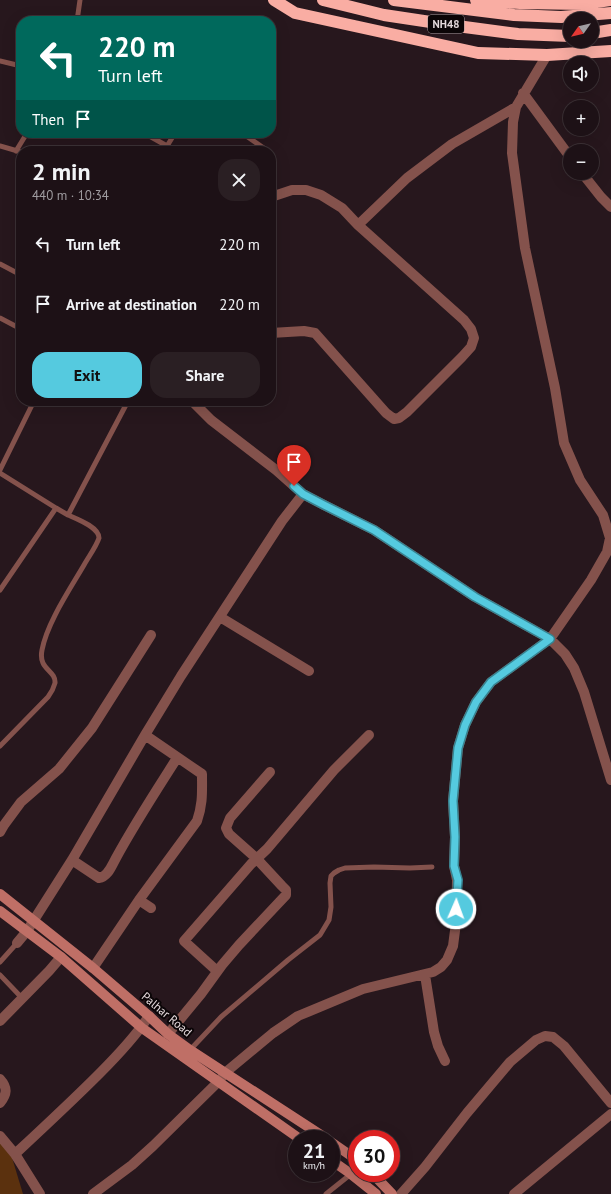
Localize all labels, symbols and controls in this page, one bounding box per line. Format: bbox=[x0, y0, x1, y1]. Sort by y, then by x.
north arrow bbox=[563, 12, 599, 48]
map controls bbox=[563, 12, 599, 180]
road number: NH48 bbox=[428, 15, 464, 33]
text: 220 m bbox=[98, 28, 175, 65]
icon: left bbox=[32, 32, 84, 84]
button: sound bbox=[563, 56, 599, 92]
text: Turn left bbox=[98, 64, 163, 87]
button: + bbox=[563, 100, 599, 136]
icon: arrive bbox=[72, 108, 94, 130]
text: Then bbox=[32, 110, 64, 129]
button: − bbox=[563, 144, 599, 180]
text: 2 min bbox=[32, 156, 91, 187]
button: close bbox=[218, 159, 260, 201]
text: 440 m · 10:34 bbox=[32, 187, 109, 204]
icon: left bbox=[32, 233, 54, 255]
text: Turn left bbox=[66, 235, 120, 254]
text: 220 m bbox=[219, 235, 260, 254]
icon: arrive bbox=[32, 293, 54, 315]
text: Arrive at destination bbox=[66, 295, 197, 314]
text: 220 m bbox=[219, 295, 260, 314]
button: Exit bbox=[32, 352, 142, 398]
button: Share bbox=[150, 352, 260, 398]
pin bbox=[277, 445, 311, 486]
icon: arrive bbox=[283, 451, 305, 473]
position arrow bbox=[435, 888, 477, 930]
street label: Palhar Road bbox=[139, 989, 195, 1039]
speed limit sign: 30 bbox=[348, 1130, 400, 1182]
text: 21 bbox=[303, 1138, 325, 1164]
text: km/h bbox=[303, 1159, 325, 1172]

